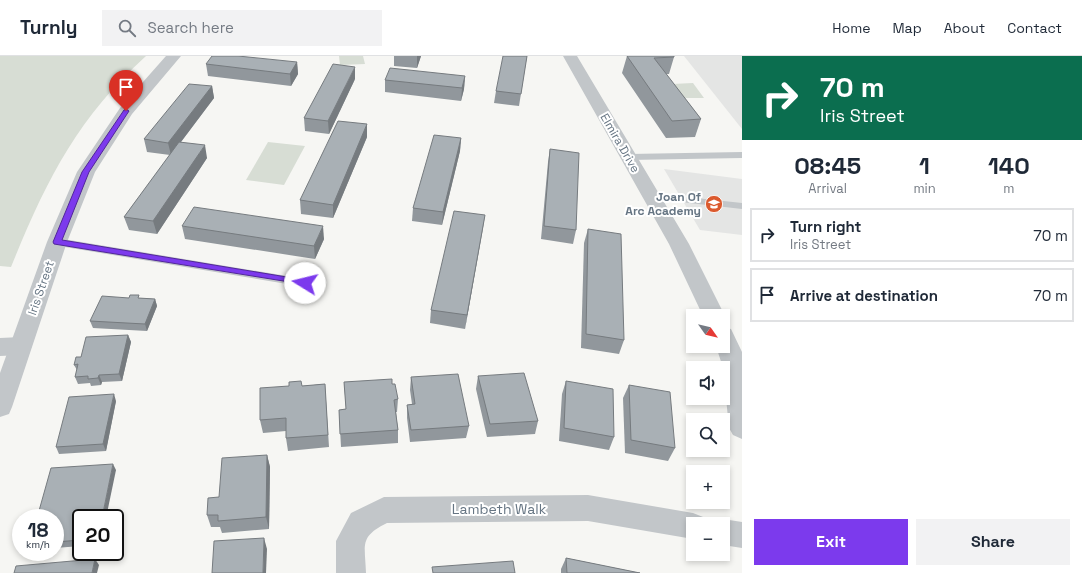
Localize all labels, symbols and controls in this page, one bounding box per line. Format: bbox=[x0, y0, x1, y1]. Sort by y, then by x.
search box bbox=[102, 10, 382, 46]
text: Turnly bbox=[20, 15, 78, 40]
icon: search bbox=[116, 17, 138, 39]
text: Search here bbox=[148, 18, 234, 37]
text: Home bbox=[832, 19, 870, 37]
text: Map bbox=[892, 19, 922, 37]
text: About bbox=[944, 19, 985, 37]
text: Contact bbox=[1007, 19, 1062, 37]
text: 70 m bbox=[820, 69, 885, 105]
pin bbox=[109, 70, 143, 111]
icon: right bbox=[754, 72, 806, 124]
icon: arrive bbox=[115, 76, 137, 98]
text: Iris Street bbox=[820, 104, 905, 127]
street label: Elmira Drive bbox=[597, 110, 643, 176]
text: 08:45 bbox=[794, 150, 861, 181]
text: 1 bbox=[919, 150, 930, 181]
text: 140 bbox=[988, 150, 1030, 181]
text: Arrival bbox=[808, 180, 847, 197]
text: min bbox=[913, 180, 936, 197]
text: m bbox=[1003, 180, 1014, 197]
place label: Joan Of Arc Academy bbox=[625, 189, 701, 219]
school or university icon: Joan Of Arc Academy bbox=[704, 194, 724, 214]
text: Turn right bbox=[790, 217, 861, 236]
icon: right bbox=[756, 224, 778, 246]
text: 70 m bbox=[1033, 226, 1068, 245]
text: Iris Street bbox=[790, 236, 851, 253]
street label: Iris Street bbox=[24, 259, 58, 317]
position arrow bbox=[284, 262, 326, 304]
icon: arrive bbox=[756, 284, 778, 306]
text: Arrive at destination bbox=[790, 286, 938, 305]
text: 70 m bbox=[1033, 286, 1068, 305]
north arrow bbox=[686, 309, 730, 353]
map controls bbox=[686, 309, 730, 561]
button: sound bbox=[686, 361, 730, 405]
button: search bbox=[686, 413, 730, 457]
button: + bbox=[686, 465, 730, 509]
street label: Lambeth Walk bbox=[452, 500, 547, 518]
speed limit sign: 20 bbox=[72, 509, 124, 561]
text: 18 bbox=[27, 517, 49, 543]
button: − bbox=[686, 517, 730, 561]
button: Exit bbox=[754, 519, 908, 565]
button: Share bbox=[916, 519, 1070, 565]
text: km/h bbox=[26, 538, 50, 551]

